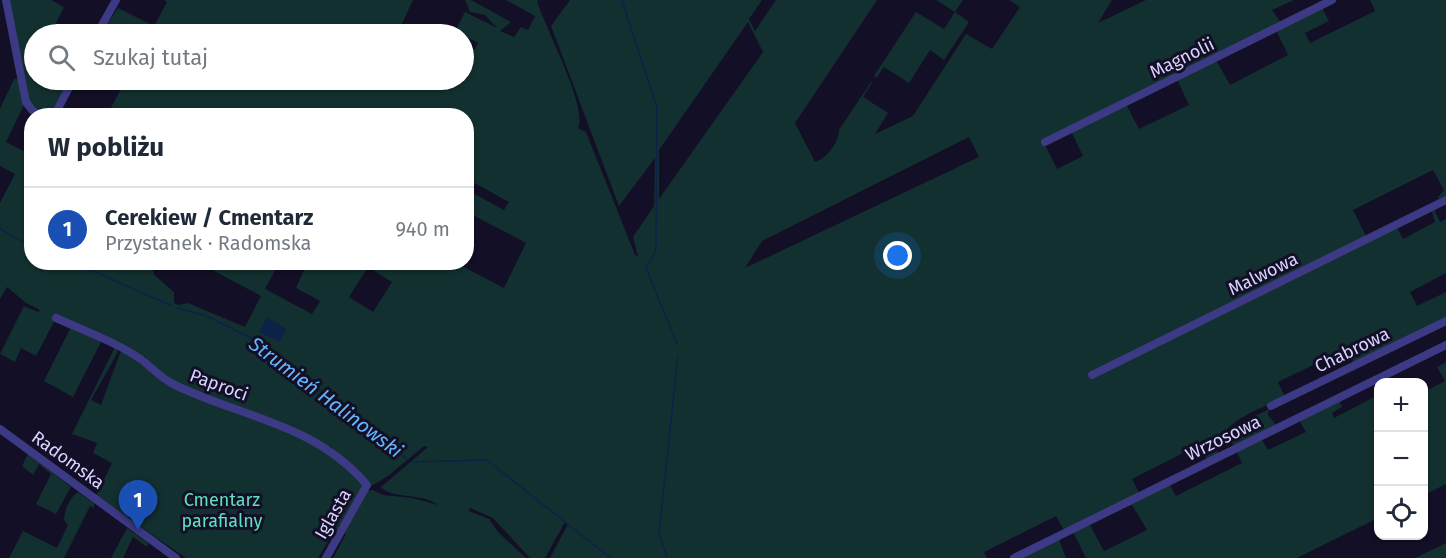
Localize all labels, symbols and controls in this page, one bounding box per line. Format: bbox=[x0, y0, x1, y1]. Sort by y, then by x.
search box bbox=[24, 24, 474, 90]
street label: Magnolii bbox=[1146, 33, 1218, 83]
icon: search bbox=[45, 41, 78, 74]
text: Szukaj tutaj bbox=[93, 44, 208, 71]
text: W pobliżu bbox=[48, 132, 164, 163]
text: Cerekiew / Cmentarz bbox=[105, 204, 313, 231]
text: 1 bbox=[63, 217, 72, 241]
text: 940 m bbox=[395, 217, 450, 241]
text: Przystanek · Radomska bbox=[105, 231, 311, 255]
your location bbox=[883, 241, 912, 270]
street label: Malwowa bbox=[1225, 248, 1301, 300]
street label: Chabrowa bbox=[1311, 323, 1393, 377]
water label: Strumień Halinowski bbox=[244, 331, 408, 463]
street label: Paproci bbox=[187, 364, 251, 406]
map controls bbox=[1374, 378, 1428, 540]
button: + bbox=[1374, 378, 1428, 432]
street label: Wrzosowa bbox=[1182, 410, 1264, 466]
street label: Radomska bbox=[27, 426, 109, 494]
button: − bbox=[1374, 432, 1428, 486]
pin: 1 bbox=[118, 480, 158, 530]
street label: Iglasta bbox=[310, 485, 356, 543]
button: locate bbox=[1374, 486, 1428, 540]
park label: Cmentarz parafialny bbox=[182, 489, 263, 532]

